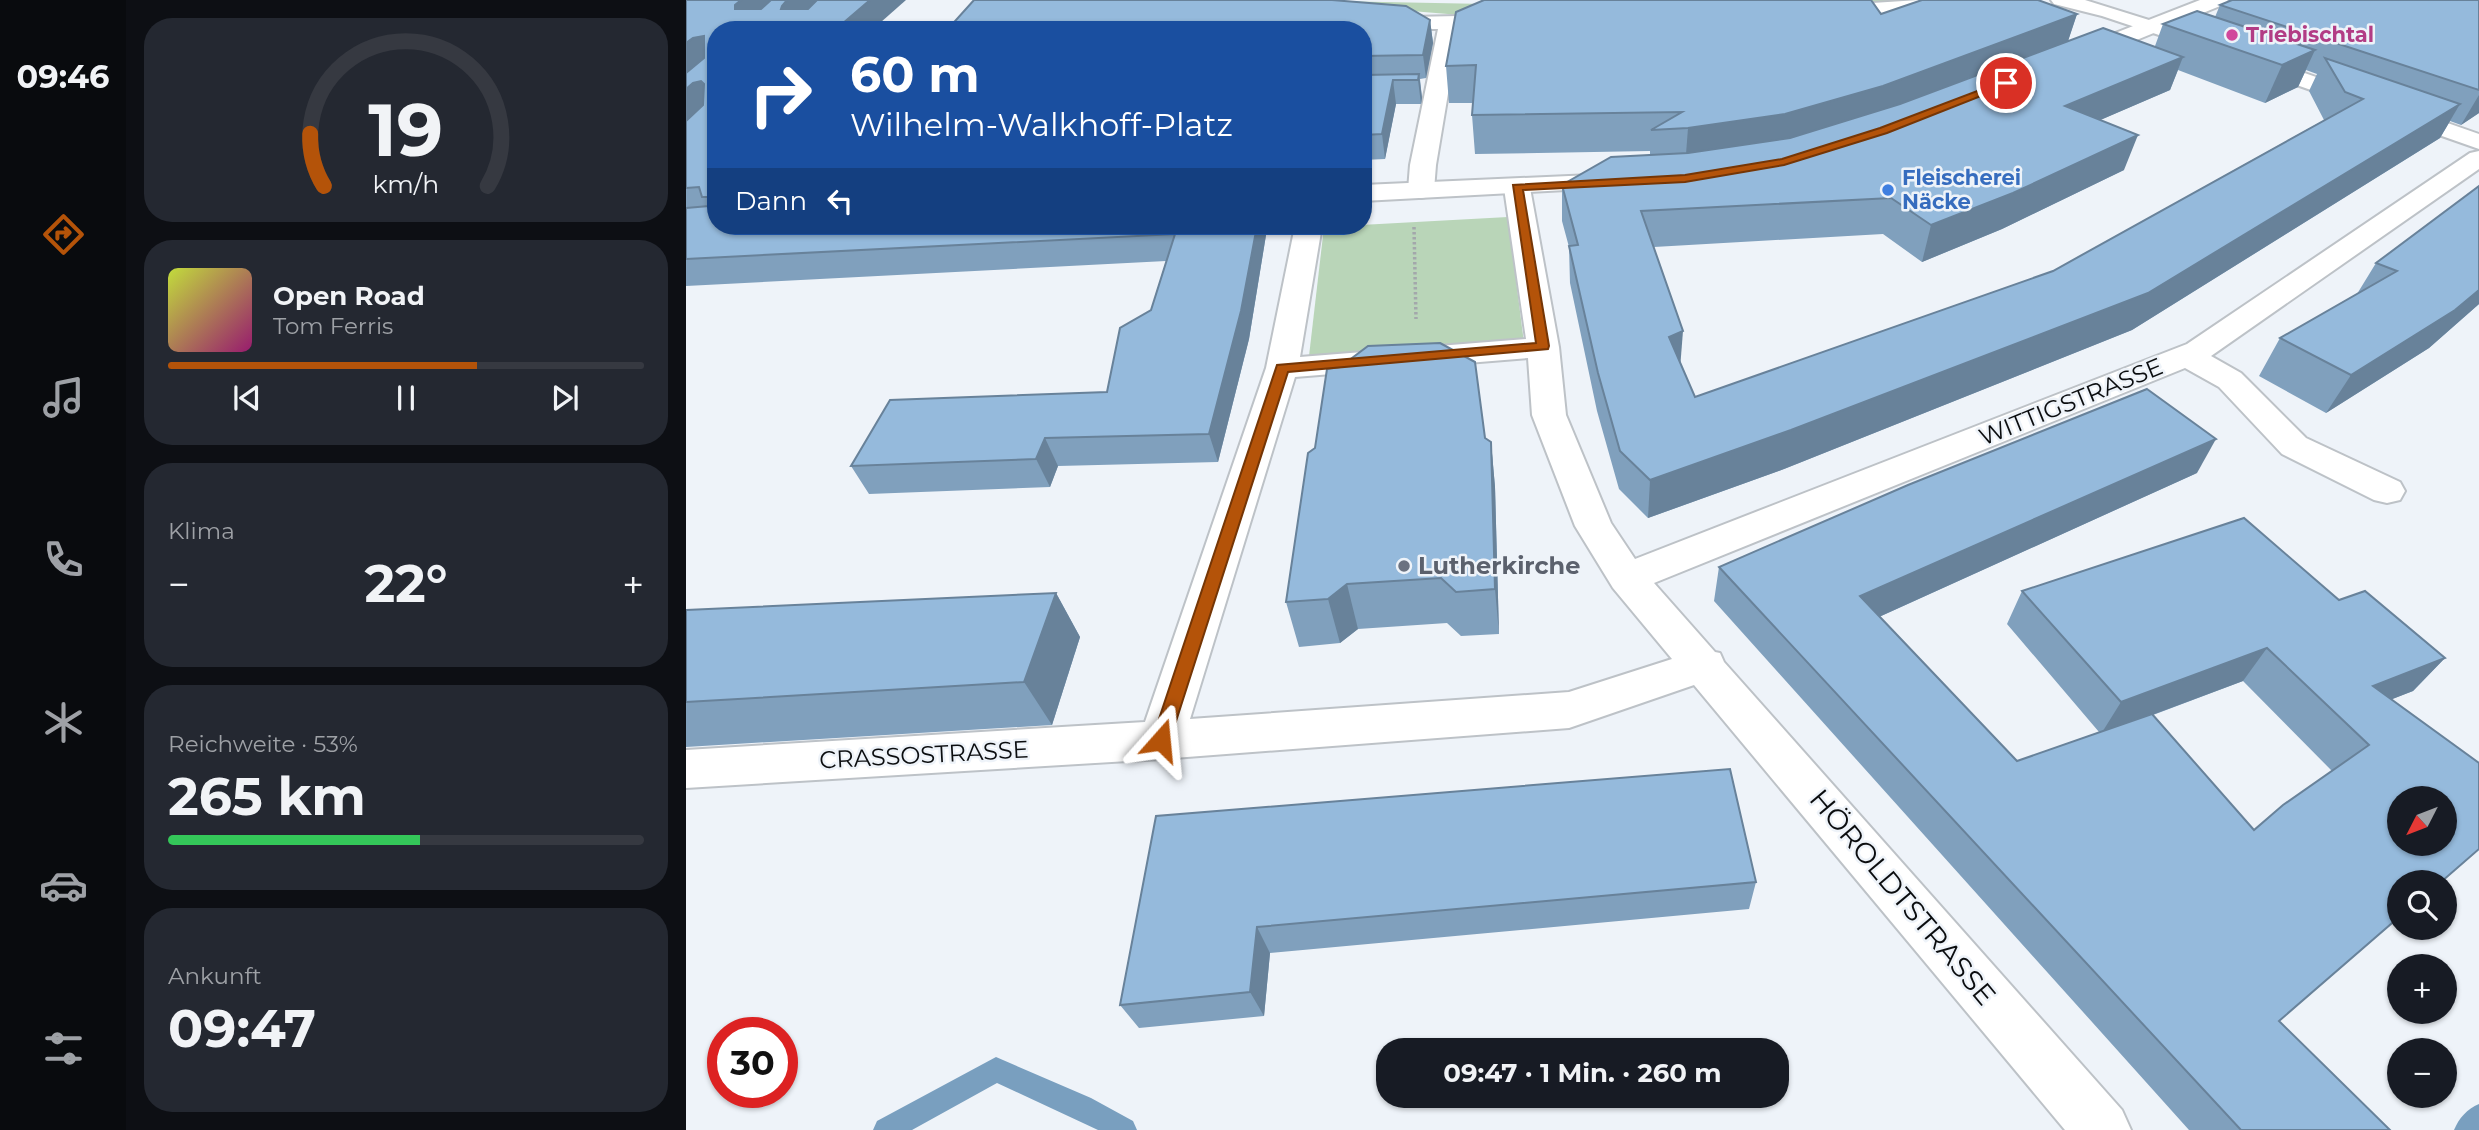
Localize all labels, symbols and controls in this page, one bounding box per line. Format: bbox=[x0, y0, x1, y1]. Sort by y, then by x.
place label: Triebischtal bbox=[2246, 22, 2374, 47]
marker: Triebischtal bbox=[2224, 27, 2240, 43]
text: 60 m bbox=[850, 45, 980, 104]
icon: right bbox=[735, 49, 826, 140]
pin bbox=[1976, 53, 2036, 113]
text: 09:46 bbox=[17, 57, 109, 96]
icon: arrive bbox=[1987, 64, 2025, 102]
text: 19 bbox=[369, 87, 443, 175]
text: Wilhelm-Walkhoff-Platz bbox=[850, 105, 1233, 144]
place label: Fleischerei Näcke bbox=[1902, 165, 2021, 214]
text: km/h bbox=[373, 169, 439, 199]
icon: left bbox=[821, 182, 859, 220]
marker: Fleischerei Näcke bbox=[1880, 182, 1896, 198]
text: Dann bbox=[735, 185, 807, 217]
icon: directions bbox=[39, 210, 88, 259]
text: Open Road bbox=[273, 280, 425, 312]
text: Tom Ferris bbox=[273, 312, 393, 340]
street label: WITTIGSTRASSE bbox=[1975, 351, 2167, 452]
icon: music bbox=[39, 373, 88, 422]
icon: previous bbox=[228, 379, 266, 417]
icon: pause bbox=[387, 379, 425, 417]
icon: next bbox=[546, 379, 584, 417]
text: Klima bbox=[168, 517, 235, 545]
icon: phone bbox=[39, 535, 88, 584]
place label: Lutherkirche bbox=[1418, 551, 1580, 580]
text: 22° bbox=[364, 552, 448, 615]
marker: Lutherkirche bbox=[1396, 558, 1412, 574]
text: − bbox=[168, 561, 190, 608]
text: + bbox=[622, 561, 644, 608]
icon: climate bbox=[39, 698, 88, 747]
position arrow bbox=[1124, 703, 1198, 777]
text: Reichweite · 53% bbox=[168, 730, 358, 758]
street label: CRASSOSTRASSE bbox=[819, 735, 1029, 774]
text: 265 km bbox=[168, 765, 366, 828]
street label: HÖROLDTSTRASSE bbox=[1803, 782, 2003, 1012]
north arrow bbox=[2387, 786, 2457, 856]
map controls bbox=[2387, 786, 2457, 1108]
icon: car bbox=[39, 861, 88, 910]
button: search bbox=[2387, 870, 2457, 940]
button: + bbox=[2387, 954, 2457, 1024]
text: Ankunft bbox=[168, 962, 262, 990]
text: 09:47 bbox=[168, 997, 316, 1060]
speed limit sign: 30 bbox=[707, 1017, 798, 1108]
icon: filters bbox=[39, 1024, 88, 1073]
button: − bbox=[2387, 1038, 2457, 1108]
text: 09:47 · 1 Min. · 260 m bbox=[1443, 1057, 1722, 1089]

